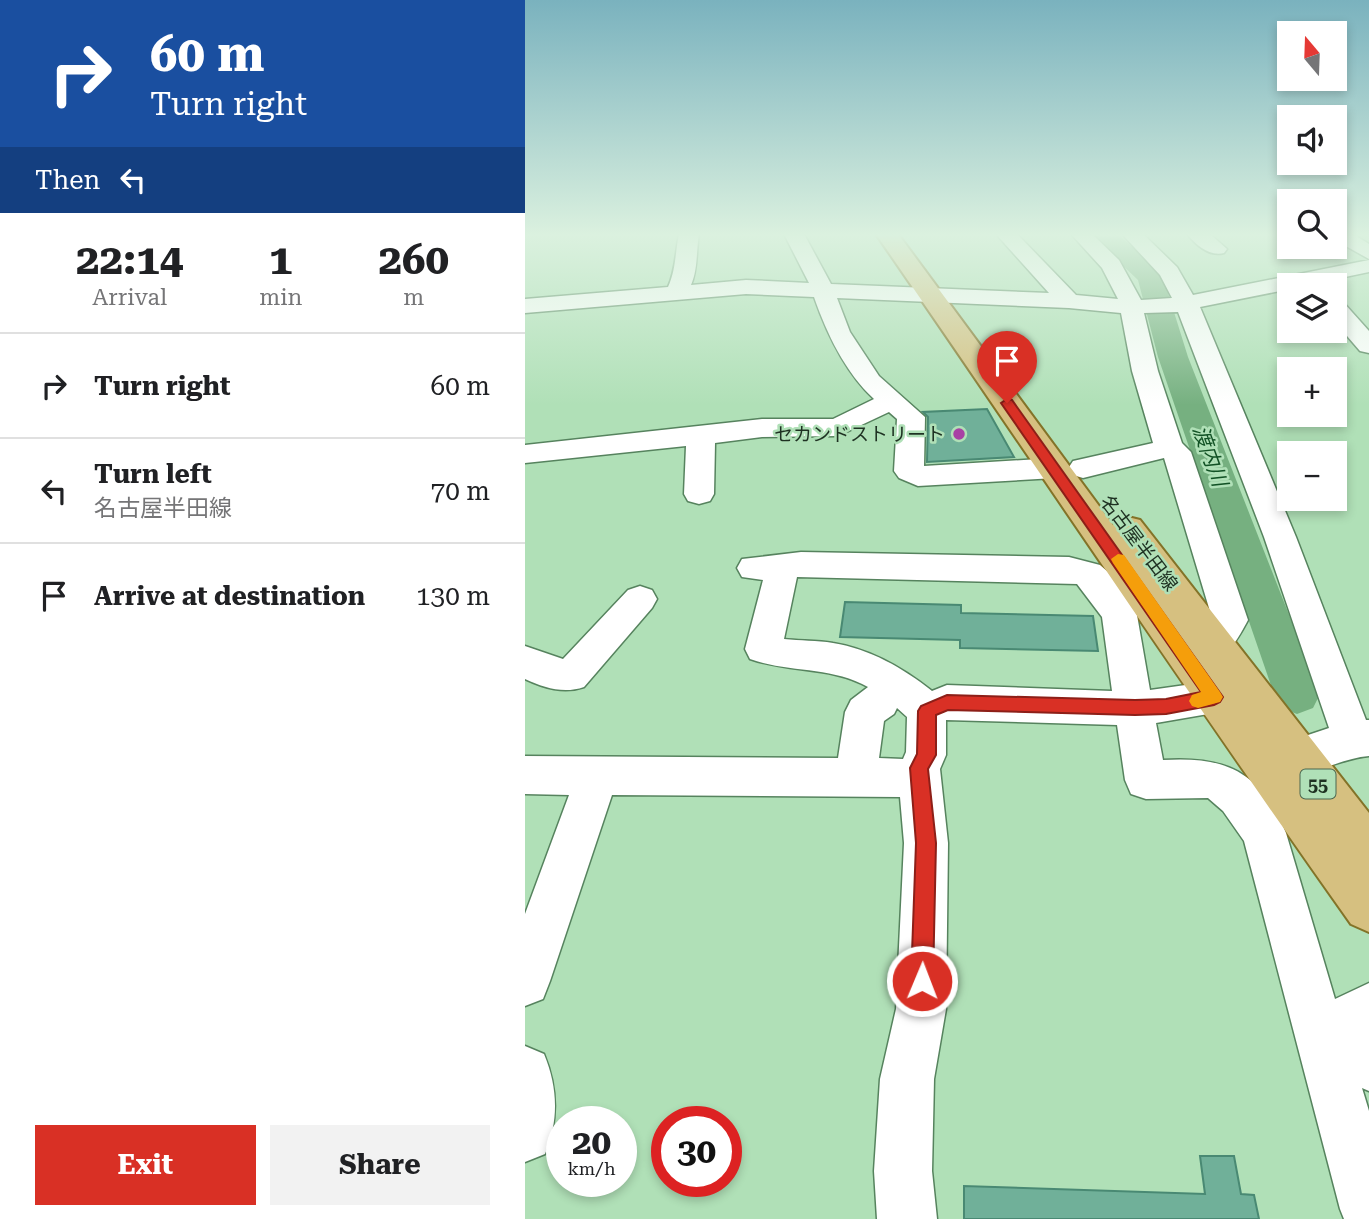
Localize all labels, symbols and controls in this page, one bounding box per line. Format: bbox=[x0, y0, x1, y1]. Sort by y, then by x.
north arrow bbox=[1277, 21, 1347, 91]
map controls bbox=[1277, 21, 1347, 511]
text: 60 m bbox=[150, 26, 265, 83]
icon: right bbox=[35, 28, 126, 119]
text: Turn right bbox=[150, 85, 307, 123]
button: sound bbox=[1277, 105, 1347, 175]
icon: left bbox=[114, 161, 152, 199]
text: Then bbox=[35, 165, 100, 195]
button: search bbox=[1277, 189, 1347, 259]
text: 22:14 bbox=[76, 235, 183, 284]
text: 1 bbox=[269, 235, 293, 284]
text: 260 bbox=[378, 235, 449, 284]
button: layers bbox=[1277, 273, 1347, 343]
text: Arrival bbox=[92, 284, 167, 311]
text: min bbox=[259, 284, 302, 311]
text: m bbox=[403, 284, 424, 311]
pin bbox=[977, 331, 1037, 403]
icon: arrive bbox=[988, 342, 1026, 380]
button: + bbox=[1277, 357, 1347, 427]
icon: right bbox=[35, 367, 73, 405]
text: Turn right bbox=[94, 371, 230, 401]
text: 60 m bbox=[431, 371, 490, 401]
water label: 渡内川 bbox=[1188, 422, 1233, 492]
place label: セカンドストリート bbox=[774, 423, 945, 446]
marker: セカンドストリート bbox=[951, 426, 967, 442]
button: − bbox=[1277, 441, 1347, 511]
text: Turn left bbox=[94, 459, 212, 489]
icon: left bbox=[35, 472, 73, 510]
text: 70 m bbox=[431, 476, 490, 506]
street label: 名古屋半田線 bbox=[1096, 491, 1182, 595]
text: 名古屋半田線 bbox=[94, 495, 232, 522]
icon: arrive bbox=[35, 577, 73, 615]
text: Arrive at destination bbox=[94, 581, 365, 611]
text: 130 m bbox=[416, 581, 490, 611]
road number: 55 bbox=[1301, 770, 1335, 798]
position arrow bbox=[885, 944, 959, 1018]
speed limit sign: 30 bbox=[651, 1106, 742, 1197]
text: 20 bbox=[572, 1122, 611, 1163]
button: Exit bbox=[35, 1125, 256, 1205]
button: Share bbox=[270, 1125, 490, 1205]
text: km/h bbox=[567, 1158, 616, 1179]

